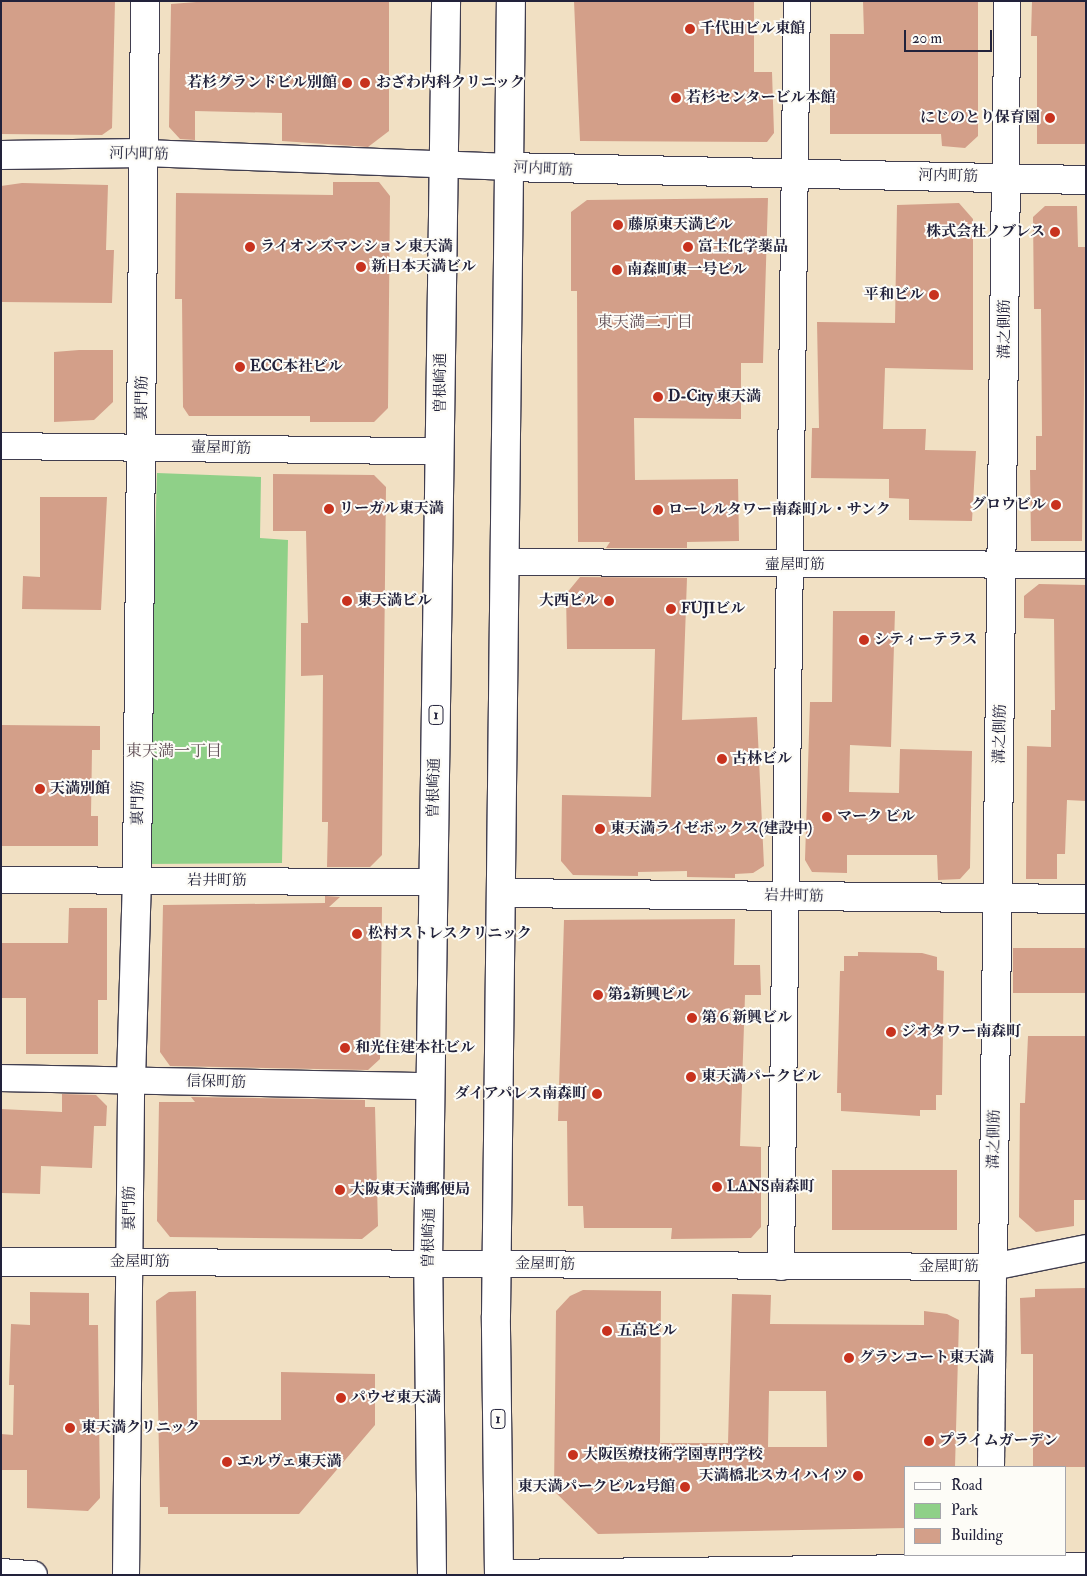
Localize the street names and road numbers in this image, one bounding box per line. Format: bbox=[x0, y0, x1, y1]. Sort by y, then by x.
street label: 河内町筋 bbox=[109, 144, 169, 164]
street label: 河内町筋 bbox=[513, 158, 573, 180]
street label: 河内町筋 bbox=[918, 166, 978, 186]
street label: 溝之側筋 bbox=[996, 299, 1014, 359]
street label: 曽根崎通 bbox=[432, 353, 450, 413]
street label: 裏門筋 bbox=[133, 375, 151, 421]
street label: 壷屋町筋 bbox=[191, 438, 251, 458]
street label: 壷屋町筋 bbox=[765, 556, 825, 574]
road number: 1 bbox=[428, 704, 444, 726]
street label: 溝之側筋 bbox=[990, 704, 1010, 764]
street label: 曽根崎通 bbox=[424, 758, 444, 818]
street label: 裏門筋 bbox=[129, 780, 147, 826]
street label: 岩井町筋 bbox=[187, 872, 247, 890]
street label: 岩井町筋 bbox=[764, 886, 824, 906]
street label: 信保町筋 bbox=[186, 1072, 246, 1092]
street label: 溝之側筋 bbox=[984, 1109, 1004, 1169]
street label: 裏門筋 bbox=[121, 1186, 139, 1230]
street label: 曽根崎通 bbox=[419, 1208, 439, 1268]
street label: 金屋町筋 bbox=[110, 1253, 170, 1271]
street label: 金屋町筋 bbox=[515, 1254, 575, 1274]
street label: 金屋町筋 bbox=[919, 1258, 979, 1276]
road number: 1 bbox=[490, 1408, 506, 1430]

